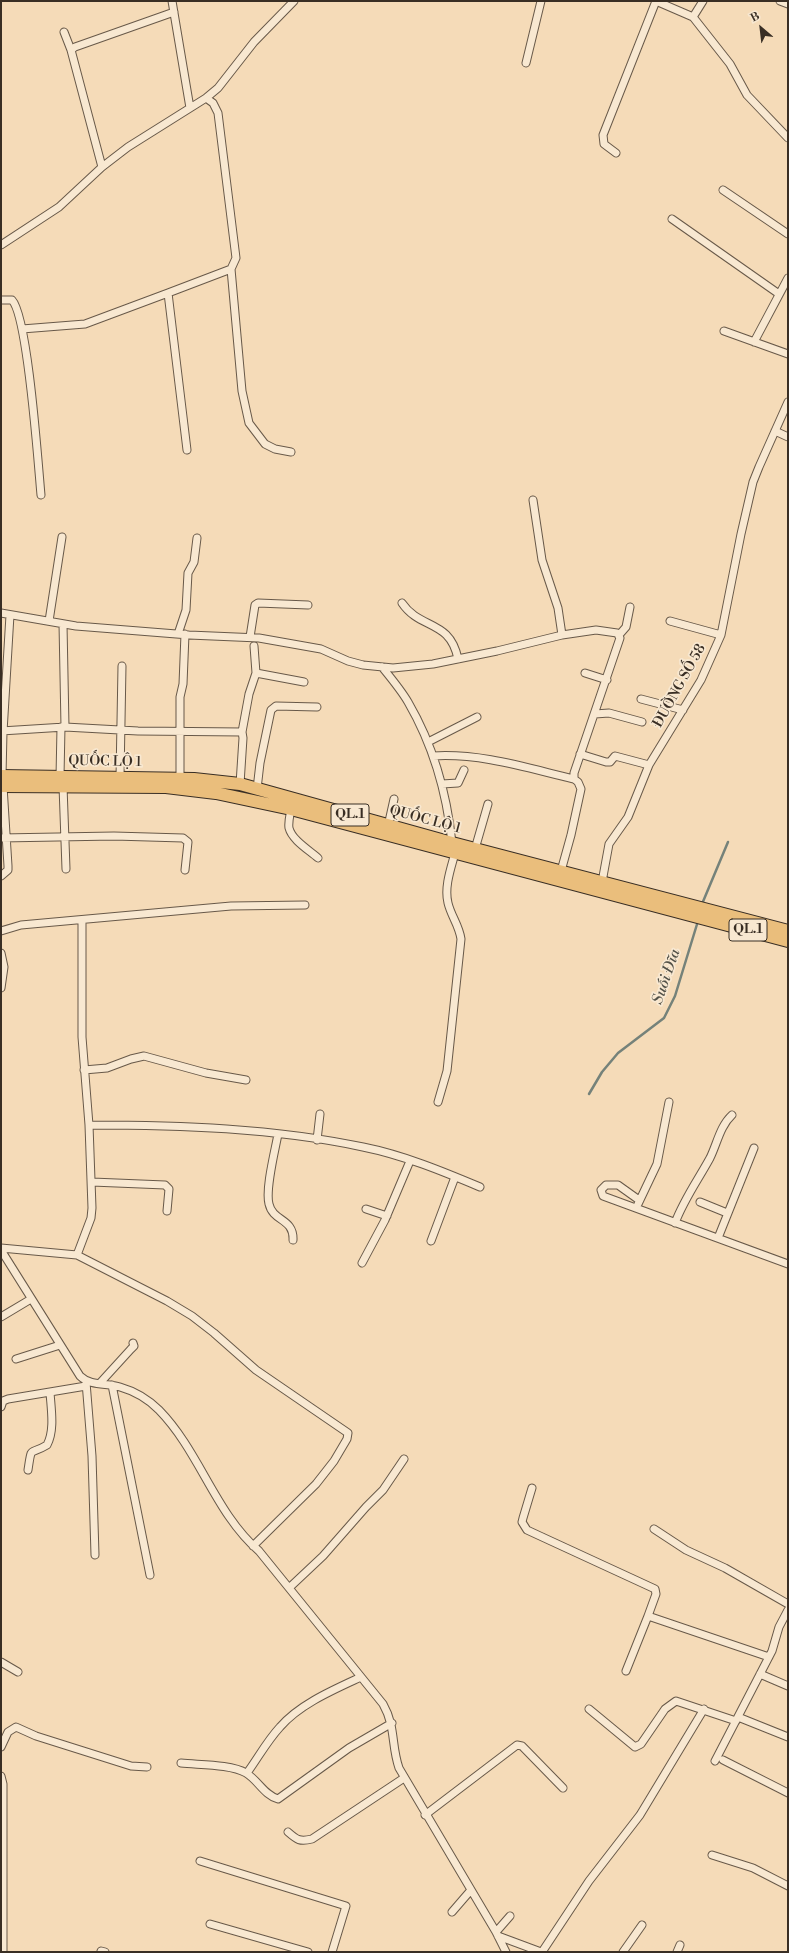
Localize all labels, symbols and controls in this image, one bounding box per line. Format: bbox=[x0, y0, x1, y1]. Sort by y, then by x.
north arrow bbox=[741, 8, 781, 48]
text: B bbox=[748, 9, 762, 26]
street label: ĐƯỜNG SỐ 58 bbox=[650, 641, 710, 731]
street label: QUỐC LỘ 1 bbox=[68, 753, 142, 771]
street label: QUỐC LỘ 1 bbox=[387, 802, 463, 838]
road number: QL.1 bbox=[331, 804, 369, 826]
road number: QL.1 bbox=[729, 919, 767, 941]
water label: Suối Đĩa bbox=[649, 947, 685, 1007]

